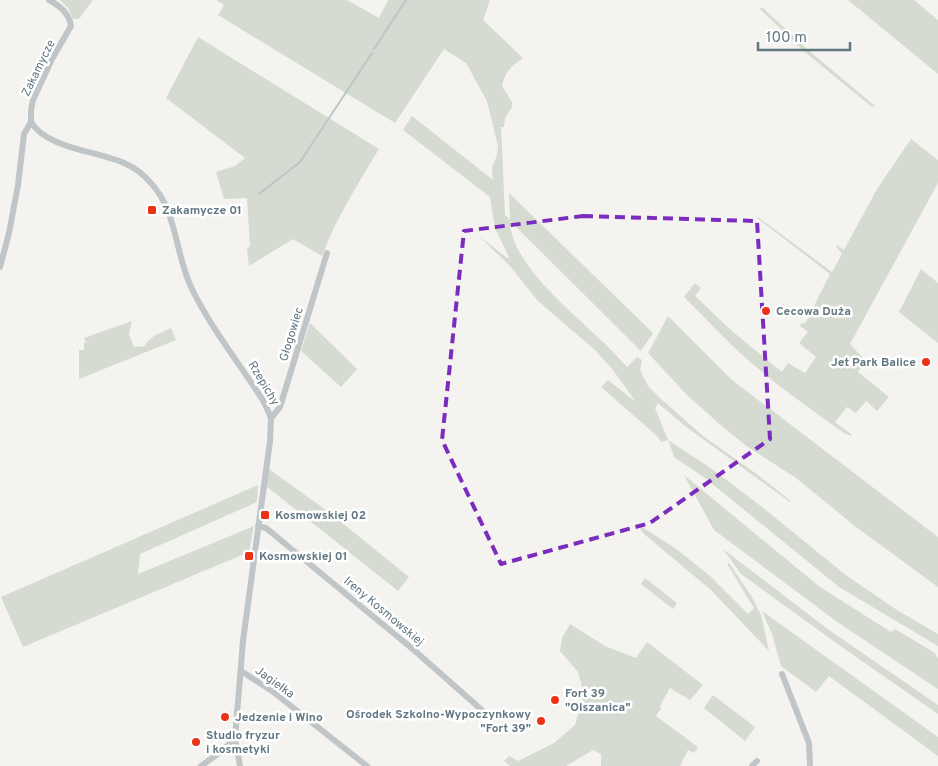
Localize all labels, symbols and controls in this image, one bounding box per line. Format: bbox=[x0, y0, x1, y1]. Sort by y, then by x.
scale bar bbox=[758, 20, 850, 52]
text: 100 m bbox=[766, 29, 807, 48]
street label: Zakamycze bbox=[18, 37, 60, 100]
place label: Zakamycze 01 bbox=[162, 203, 242, 219]
marker: Zakamycze 01 bbox=[146, 204, 158, 216]
place label: Cecowa Duża bbox=[776, 304, 851, 320]
street label: Głogowiec bbox=[276, 305, 308, 363]
marker: Cecowa Duża bbox=[760, 305, 772, 317]
place label: Jet Park Balice bbox=[831, 355, 916, 371]
marker: Jet Park Balice bbox=[920, 356, 932, 368]
street label: Rzepichy bbox=[244, 358, 283, 409]
place label: Kosmowskiej 02 bbox=[275, 508, 366, 524]
marker: Kosmowskiej 02 bbox=[259, 509, 271, 521]
place label: Kosmowskiej 01 bbox=[259, 549, 348, 565]
marker: Kosmowskiej 01 bbox=[243, 550, 255, 562]
street label: Ireny Kosmowskiej bbox=[340, 573, 427, 650]
street label: Jagiełka bbox=[252, 663, 297, 702]
place label: Fort 39 "Olszanica" bbox=[565, 686, 630, 716]
marker: Fort 39 "Olszanica" bbox=[549, 694, 561, 706]
place label: Ośrodek Szkolno-Wypoczynkowy "Fort 39" bbox=[346, 707, 531, 737]
place label: Jedzenie i Wino bbox=[235, 710, 323, 726]
marker: Jedzenie i Wino bbox=[219, 711, 231, 723]
marker: Ośrodek Szkolno-Wypoczynkowy "Fort 39" bbox=[535, 715, 547, 727]
place label: Studio fryzur i kosmetyki bbox=[206, 728, 280, 758]
marker: Studio fryzur i kosmetyki bbox=[190, 736, 202, 748]

